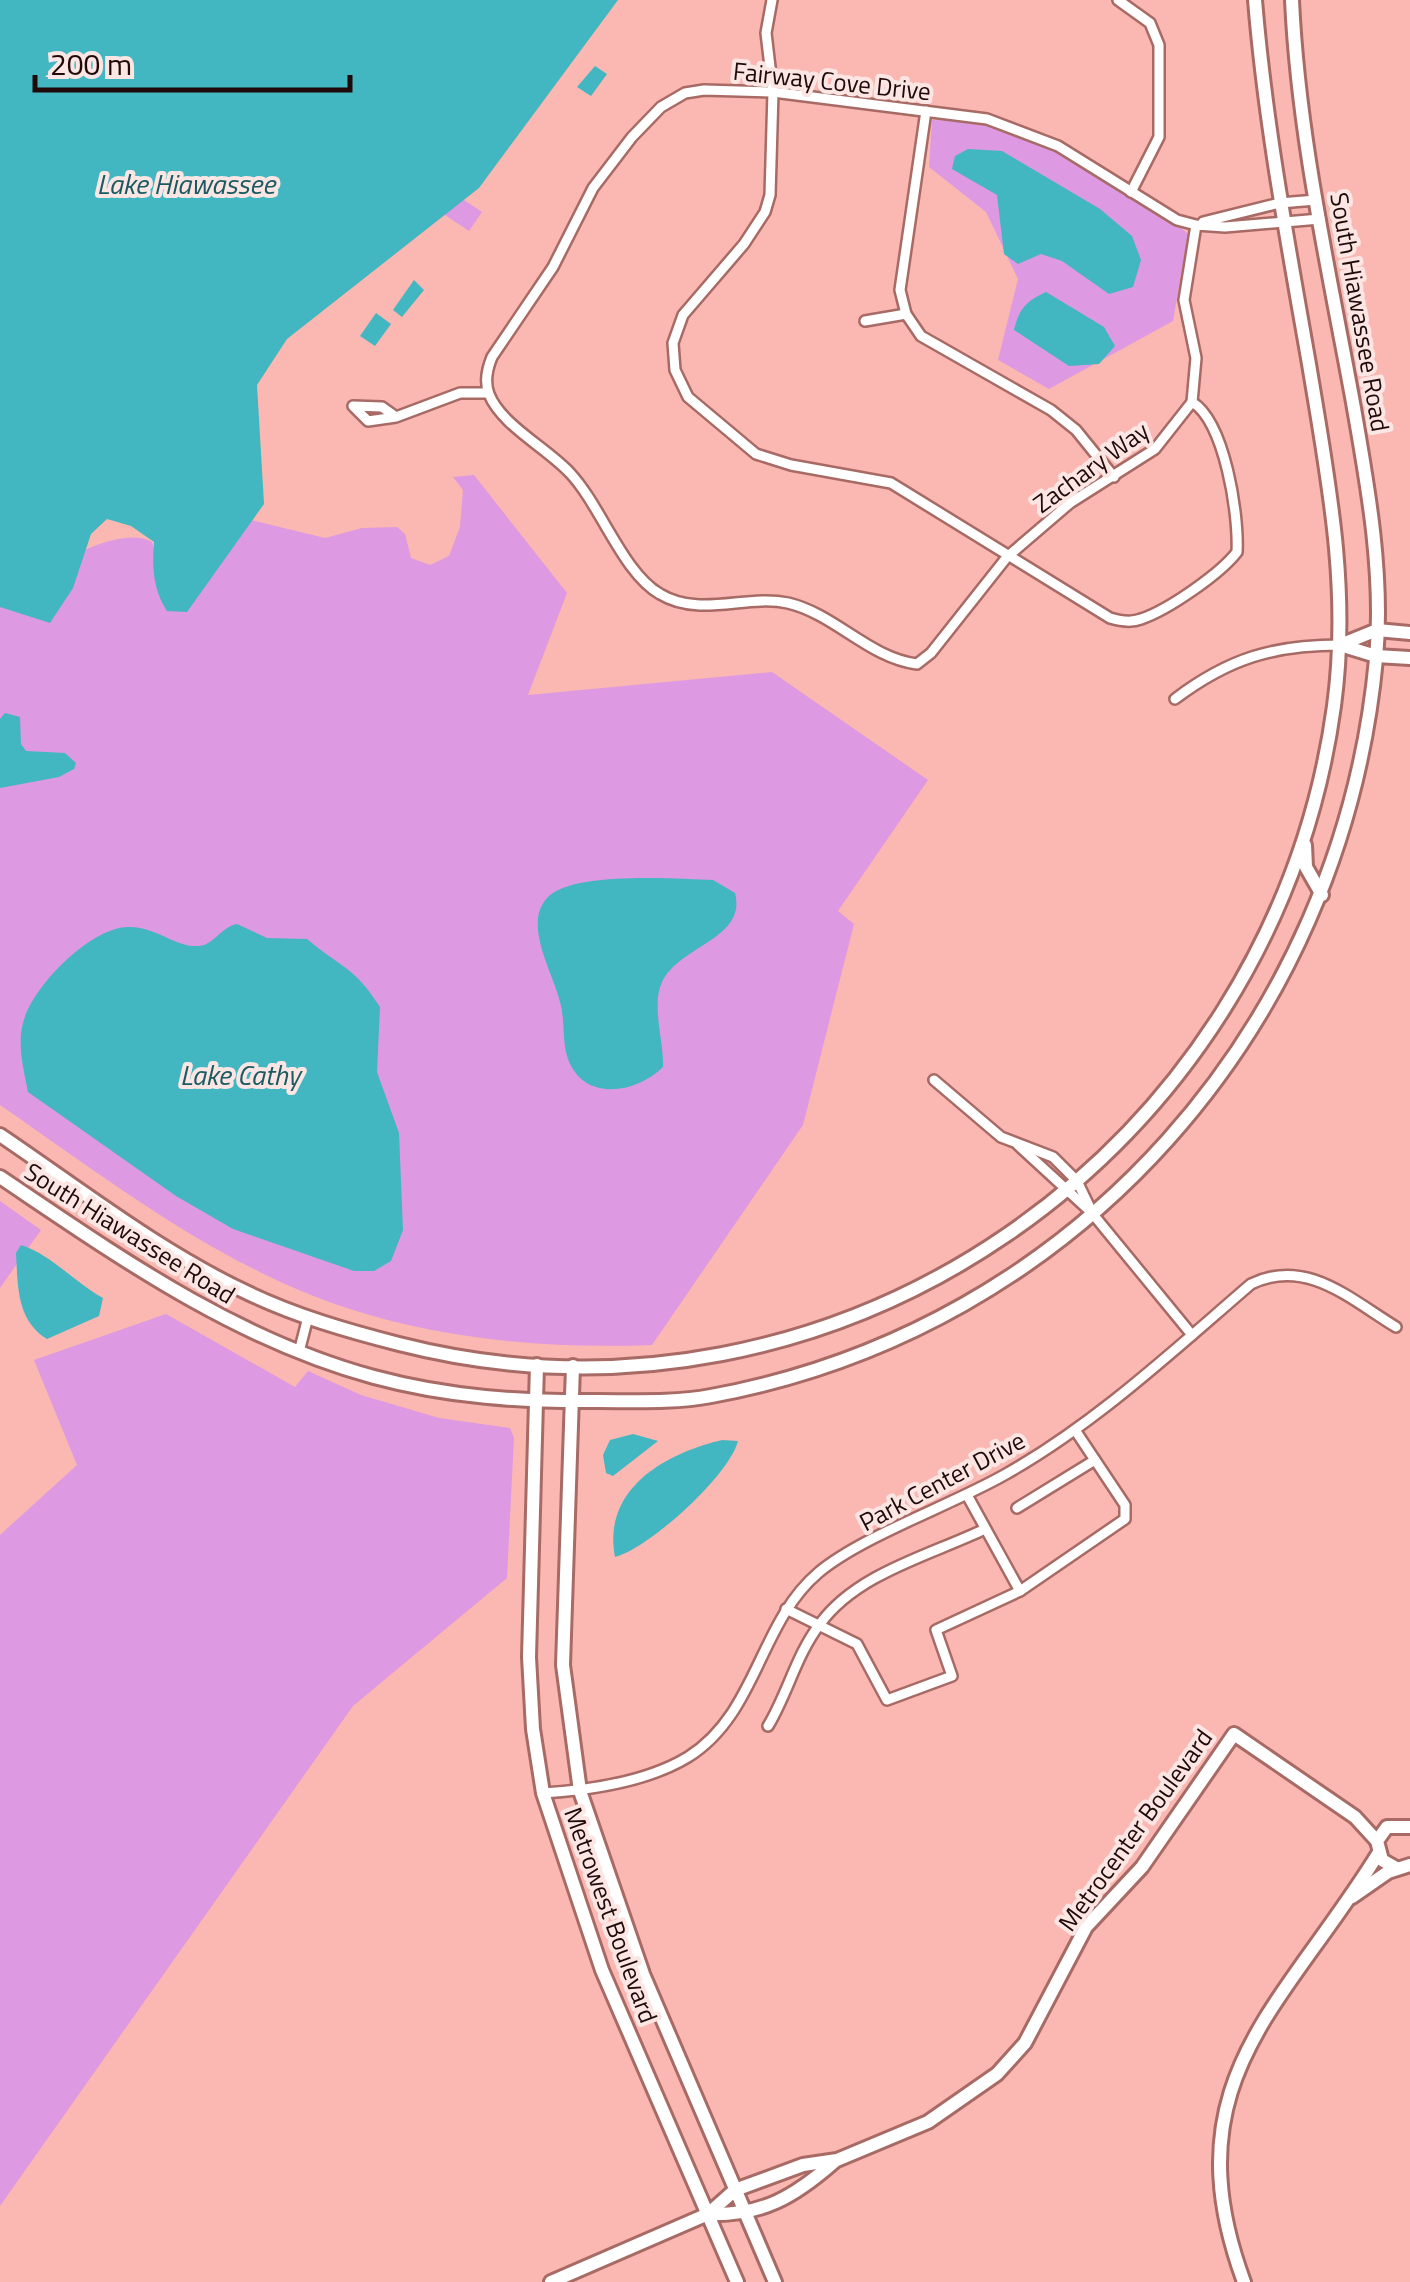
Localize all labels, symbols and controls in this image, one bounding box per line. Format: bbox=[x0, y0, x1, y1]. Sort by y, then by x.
scale bar bbox=[35, 30, 350, 92]
text: 200 m bbox=[50, 41, 132, 87]
street label: Fairway Cove Drive bbox=[731, 52, 933, 110]
water label: Lake Hiawassee bbox=[97, 162, 277, 205]
street label: South Hiawassee Road bbox=[1320, 189, 1400, 435]
street label: Zachary Way bbox=[1025, 412, 1157, 522]
water label: Lake Cathy bbox=[180, 1053, 303, 1096]
street label: South Hiawassee Road bbox=[17, 1153, 243, 1313]
street label: Park Center Drive bbox=[852, 1421, 1032, 1541]
street label: Metrocenter Boulevard bbox=[1048, 1721, 1222, 1939]
street label: Metrowest Boulevard bbox=[554, 1802, 668, 2028]

